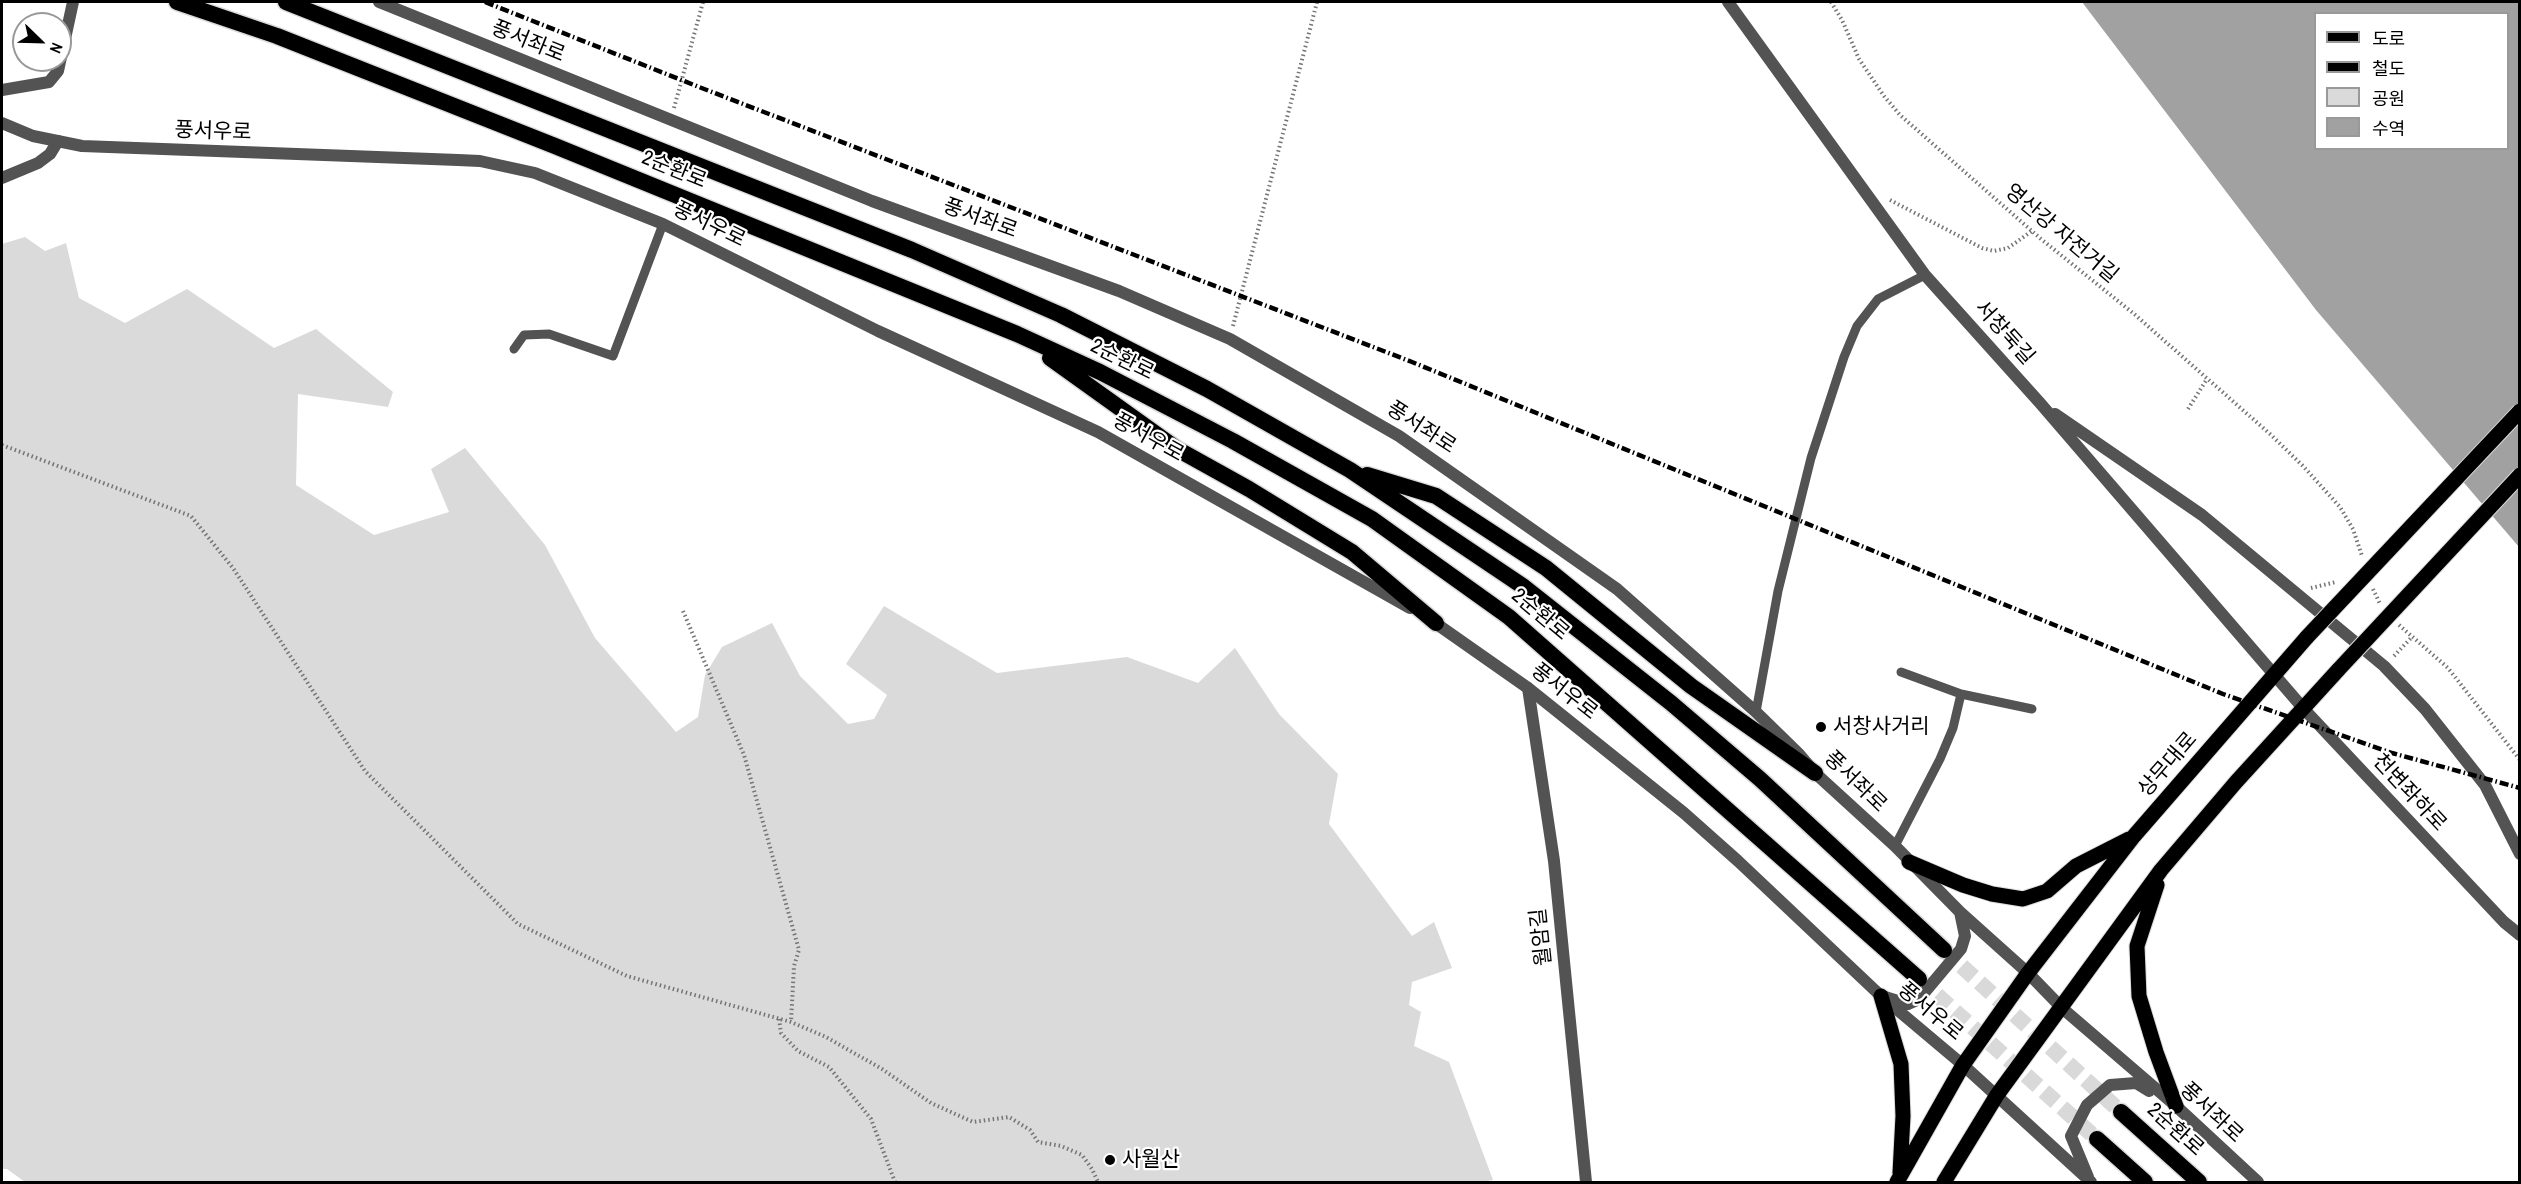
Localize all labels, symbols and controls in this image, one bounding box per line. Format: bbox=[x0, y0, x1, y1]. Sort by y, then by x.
north arrow bbox=[12, 12, 72, 72]
legend bbox=[2314, 12, 2509, 150]
street label: 풍서좌로 bbox=[487, 16, 569, 68]
text: 도로 bbox=[2372, 26, 2405, 51]
text: N bbox=[45, 40, 69, 57]
text: 철도 bbox=[2372, 56, 2405, 81]
text: 공원 bbox=[2372, 86, 2405, 111]
text: 수역 bbox=[2372, 116, 2405, 141]
street label: 풍서우로 bbox=[174, 118, 252, 146]
street label: 2순환로 bbox=[638, 146, 710, 194]
street label: 영산강 자전거길 bbox=[1999, 179, 2123, 289]
street label: 풍서좌로 bbox=[939, 194, 1021, 244]
street label: 풍서우로 bbox=[669, 197, 749, 253]
street label: 서창둑길 bbox=[1969, 296, 2039, 370]
street label: 2순환로 bbox=[1086, 334, 1158, 386]
street label: 풍서좌로 bbox=[1382, 396, 1460, 460]
street label: 풍서우로 bbox=[1108, 408, 1188, 468]
street label: 2순환로 bbox=[1506, 584, 1574, 646]
street label: 풍서우로 bbox=[1526, 658, 1602, 726]
place label: 서창사거리 bbox=[1833, 714, 1930, 740]
marker: 서창사거리 bbox=[1814, 720, 1828, 734]
street label: 상무대로 bbox=[2133, 728, 2203, 802]
street label: 풍서좌로 bbox=[1818, 746, 1892, 818]
street label: 천변좌하로 bbox=[2367, 749, 2451, 837]
street label: 월암길 bbox=[1526, 907, 1558, 967]
street label: 풍서우로 bbox=[1892, 978, 1968, 1046]
street label: 풍서좌로 bbox=[2174, 1077, 2248, 1149]
street label: 2순환로 bbox=[2141, 1098, 2209, 1162]
place label: 사월산 bbox=[1122, 1147, 1180, 1173]
marker: 사월산 bbox=[1103, 1153, 1117, 1167]

